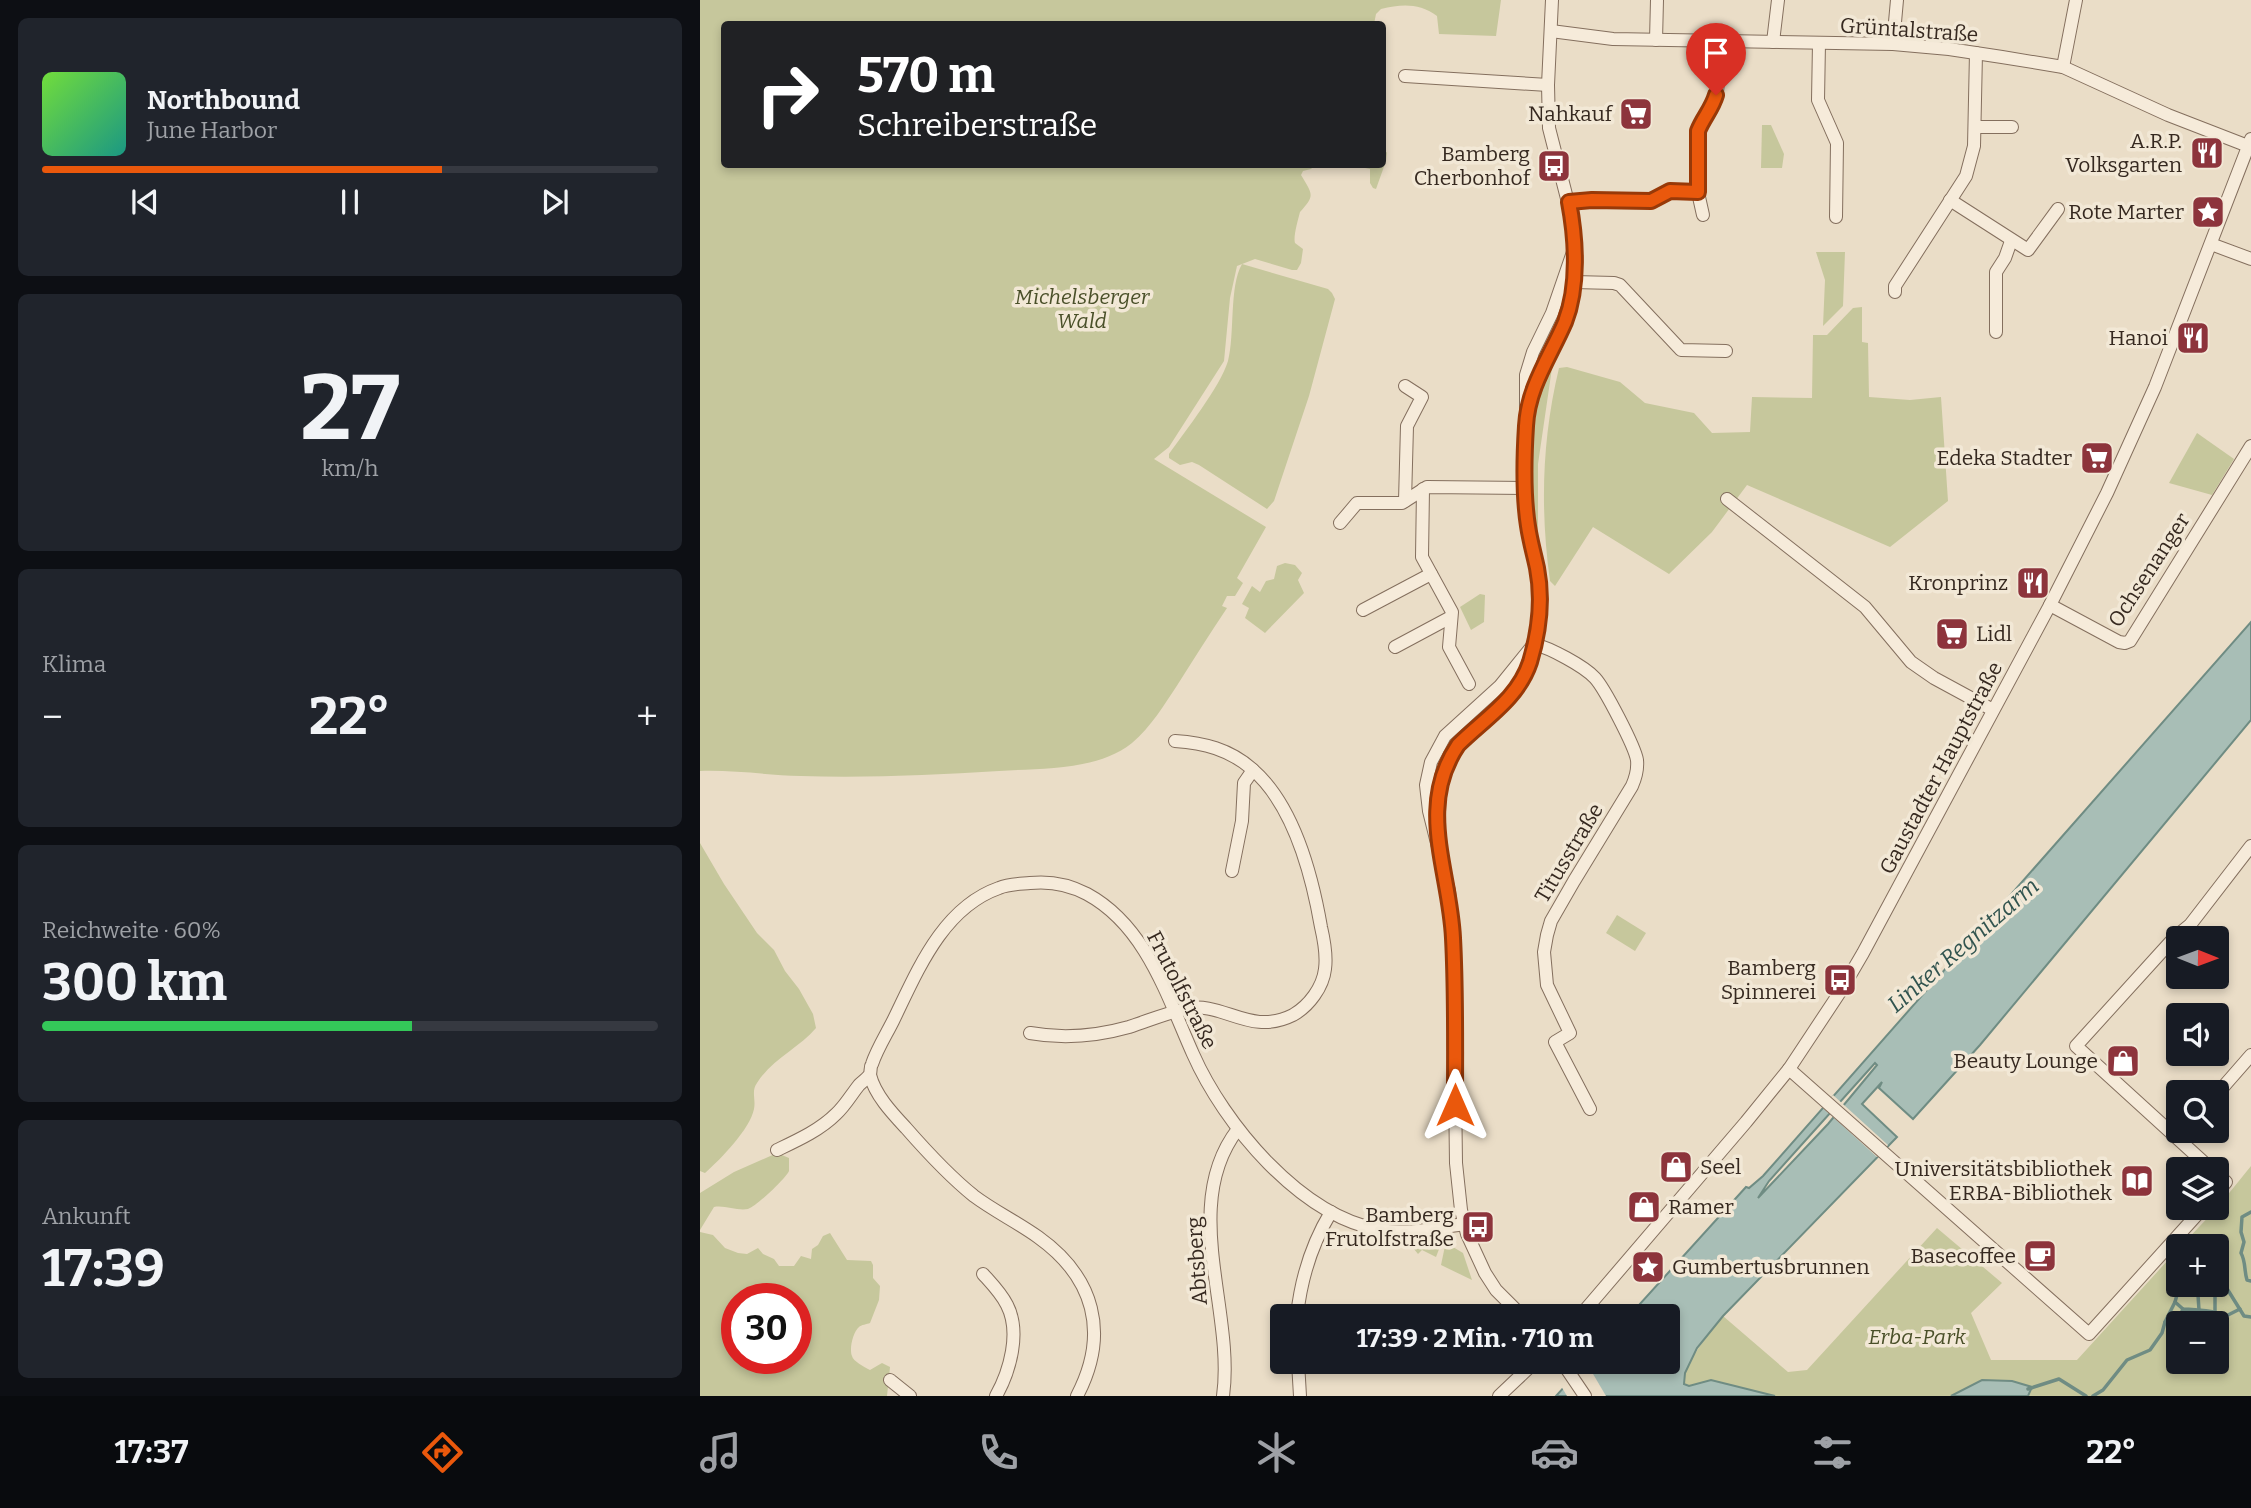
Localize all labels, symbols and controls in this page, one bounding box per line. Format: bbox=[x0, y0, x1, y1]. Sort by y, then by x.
street label: Grüntalstraße bbox=[1839, 12, 1979, 48]
pin bbox=[1686, 23, 1746, 95]
icon: arrive bbox=[1697, 34, 1735, 72]
text: 570 m bbox=[857, 46, 995, 105]
icon: right bbox=[742, 49, 833, 140]
text: Northbound bbox=[147, 85, 300, 116]
supermarket icon: Nahkauf bbox=[1617, 95, 1655, 133]
place label: Nahkauf bbox=[1528, 101, 1614, 127]
text: Schreiberstraße bbox=[857, 106, 1097, 144]
text: June Harbor bbox=[147, 116, 277, 144]
place label: A.R.P. Volksgarten bbox=[2065, 128, 2182, 178]
restaurant icon: A.R.P. Volksgarten bbox=[2188, 134, 2226, 172]
place label: Bamberg Cherbonhof bbox=[1414, 141, 1532, 191]
bus stop icon: Bamberg Cherbonhof bbox=[1535, 147, 1573, 185]
icon: previous bbox=[126, 183, 164, 221]
icon: pause bbox=[331, 183, 369, 221]
icon: next bbox=[536, 183, 574, 221]
place icon: Rote Marter bbox=[2189, 193, 2227, 231]
place label: Rote Marter bbox=[2068, 199, 2184, 225]
park label: Michelsberger Wald bbox=[1015, 284, 1151, 334]
restaurant icon: Hanoi bbox=[2174, 319, 2212, 357]
place label: Hanoi bbox=[2109, 325, 2168, 351]
text: 27 bbox=[300, 354, 400, 463]
supermarket icon: Edeka Stadter bbox=[2078, 439, 2116, 477]
place label: Edeka Stadter bbox=[1937, 445, 2072, 471]
text: km/h bbox=[322, 454, 378, 482]
street label: Ochsenanger bbox=[2102, 508, 2196, 632]
restaurant icon: Kronprinz bbox=[2014, 564, 2052, 602]
place label: Kronprinz bbox=[1908, 570, 2008, 596]
supermarket icon: Lidl bbox=[1933, 615, 1971, 653]
place label: Lidl bbox=[1976, 621, 2012, 647]
text: Klima bbox=[42, 650, 106, 678]
street label: Gaustadter Hauptstraße bbox=[1874, 657, 2008, 879]
text: 22° bbox=[309, 685, 390, 748]
text: − bbox=[42, 694, 63, 740]
text: + bbox=[636, 694, 658, 740]
street label: Titusstraße bbox=[1529, 799, 1609, 907]
water label: Linker Regnitzarm bbox=[1882, 872, 2044, 1018]
text: Reichweite · 60% bbox=[42, 916, 221, 944]
north arrow bbox=[2166, 926, 2230, 989]
map controls bbox=[2166, 926, 2229, 1374]
street label: Frutolfstraße bbox=[1141, 927, 1223, 1053]
text: 300 km bbox=[42, 951, 227, 1014]
place label: Bamberg Spinnerei bbox=[1721, 955, 1816, 1005]
bus stop icon: Bamberg Spinnerei bbox=[1821, 961, 1859, 999]
button: sound bbox=[2166, 1003, 2229, 1066]
shop icon: Beauty Lounge bbox=[2104, 1042, 2142, 1080]
place label: Beauty Lounge bbox=[1953, 1048, 2098, 1074]
position arrow bbox=[1418, 1068, 1492, 1142]
button: search bbox=[2166, 1080, 2229, 1143]
shop icon: Seel bbox=[1657, 1148, 1695, 1186]
place label: Seel bbox=[1700, 1154, 1741, 1180]
place label: Universitätsbibliothek ERBA-Bibliothek bbox=[1895, 1156, 2112, 1206]
button: layers bbox=[2166, 1157, 2229, 1220]
library icon: Universitätsbibliothek ERBA-Bibliothek bbox=[2118, 1162, 2156, 1200]
shop icon: Ramer bbox=[1625, 1188, 1663, 1226]
place label: Ramer bbox=[1668, 1194, 1734, 1220]
text: Ankunft bbox=[42, 1202, 131, 1230]
place label: Bamberg Frutolfstraße bbox=[1325, 1202, 1454, 1252]
bus stop icon: Bamberg Frutolfstraße bbox=[1459, 1208, 1497, 1246]
street label: Abtsberg bbox=[1181, 1216, 1213, 1306]
button: + bbox=[2166, 1234, 2229, 1297]
text: 17:39 bbox=[42, 1237, 165, 1300]
cafe icon: Basecoffee bbox=[2021, 1237, 2059, 1275]
place label: Basecoffee bbox=[1910, 1243, 2016, 1269]
place icon: Gumbertusbrunnen bbox=[1629, 1248, 1667, 1286]
place label: Gumbertusbrunnen bbox=[1672, 1254, 1870, 1280]
speed limit sign: 30 bbox=[721, 1283, 812, 1374]
button: − bbox=[2166, 1311, 2229, 1374]
text: 17:39 · 2 Min. · 710 m bbox=[1356, 1323, 1594, 1354]
park label: Erba-Park bbox=[1868, 1324, 1966, 1350]
icon: directions bbox=[418, 1428, 467, 1477]
icon: music bbox=[696, 1428, 745, 1477]
icon: phone bbox=[974, 1428, 1023, 1477]
icon: climate bbox=[1252, 1428, 1301, 1477]
icon: car bbox=[1530, 1428, 1579, 1477]
icon: filters bbox=[1808, 1428, 1857, 1477]
text: 17:37 bbox=[115, 1433, 188, 1471]
text: 22° bbox=[2086, 1433, 2136, 1471]

